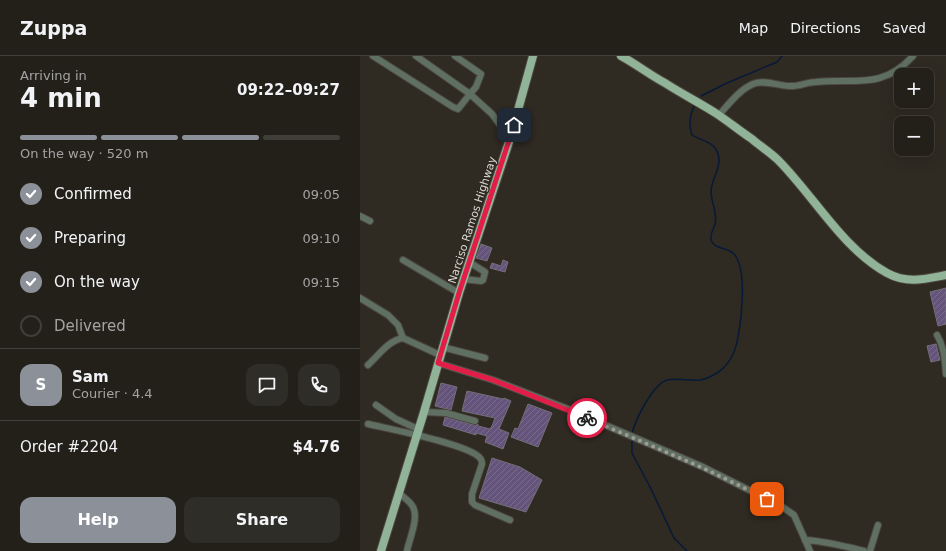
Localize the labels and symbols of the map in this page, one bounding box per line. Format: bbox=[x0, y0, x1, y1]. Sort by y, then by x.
pin bbox=[497, 108, 531, 142]
street label: Narciso Ramos Highway bbox=[446, 155, 499, 285]
courier bbox=[567, 398, 607, 438]
pin bbox=[750, 482, 784, 516]

